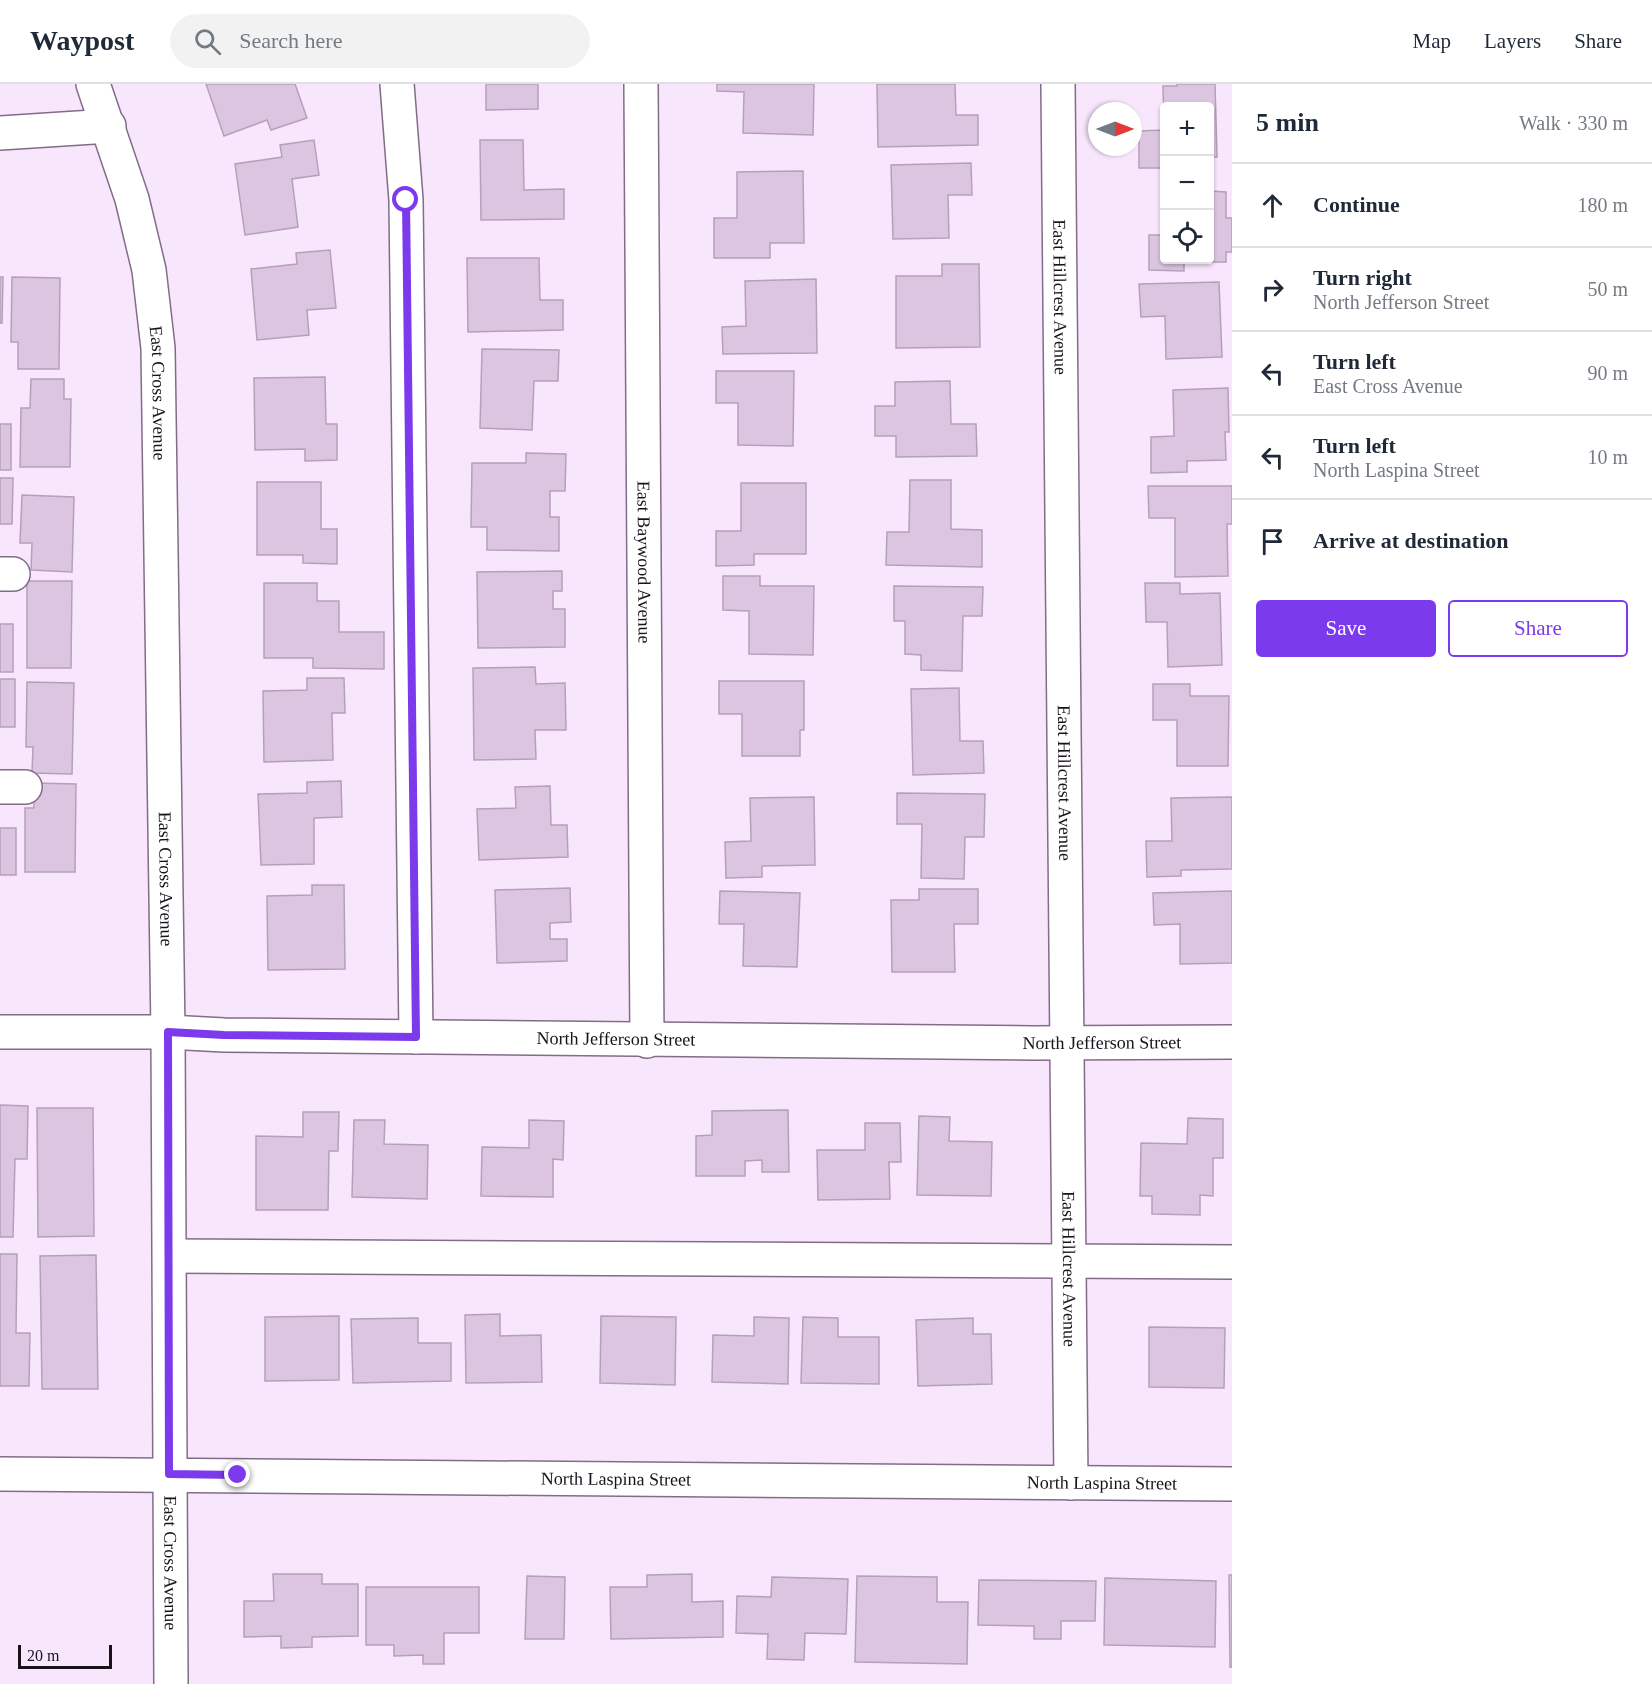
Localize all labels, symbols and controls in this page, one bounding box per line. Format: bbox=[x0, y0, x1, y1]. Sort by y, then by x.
search box bbox=[170, 14, 590, 68]
text: Waypost bbox=[30, 25, 134, 56]
icon: search bbox=[191, 25, 224, 58]
text: Search here bbox=[239, 28, 342, 53]
text: Map bbox=[1413, 29, 1451, 53]
text: Layers bbox=[1484, 29, 1541, 53]
text: Share bbox=[1574, 29, 1622, 53]
north arrow bbox=[1088, 102, 1142, 156]
map controls bbox=[1160, 102, 1214, 264]
button: + bbox=[1160, 102, 1214, 156]
text: 5 min bbox=[1256, 108, 1319, 137]
text: Walk · 330 m bbox=[1519, 112, 1628, 134]
button: − bbox=[1160, 156, 1214, 210]
route start bbox=[392, 186, 418, 212]
icon: ahead bbox=[1256, 189, 1289, 222]
text: Continue bbox=[1313, 192, 1400, 217]
text: 180 m bbox=[1577, 194, 1628, 216]
button: locate bbox=[1160, 210, 1214, 264]
street label: East Hillcrest Avenue bbox=[1049, 219, 1071, 375]
text: Turn right bbox=[1313, 265, 1412, 290]
icon: right bbox=[1256, 273, 1289, 306]
text: 50 m bbox=[1587, 278, 1628, 300]
text: North Jefferson Street bbox=[1313, 291, 1489, 313]
street label: East Cross Avenue bbox=[146, 325, 170, 461]
text: Turn left bbox=[1313, 349, 1396, 374]
icon: left bbox=[1256, 357, 1289, 390]
text: 90 m bbox=[1587, 362, 1628, 384]
text: East Cross Avenue bbox=[1313, 375, 1463, 397]
text: Turn left bbox=[1313, 433, 1396, 458]
icon: left bbox=[1256, 441, 1289, 474]
text: 10 m bbox=[1587, 446, 1628, 468]
text: North Laspina Street bbox=[1313, 459, 1480, 481]
street label: East Baywood Avenue bbox=[633, 481, 655, 643]
icon: arrive bbox=[1256, 525, 1289, 558]
text: Arrive at destination bbox=[1313, 528, 1509, 553]
button: Save bbox=[1256, 600, 1436, 657]
button: Share bbox=[1448, 600, 1628, 657]
street label: East Hillcrest Avenue bbox=[1054, 705, 1075, 861]
street label: East Cross Avenue bbox=[155, 811, 177, 947]
street label: North Jefferson Street bbox=[536, 1028, 695, 1050]
street label: North Jefferson Street bbox=[1022, 1032, 1181, 1053]
street label: East Hillcrest Avenue bbox=[1058, 1191, 1080, 1347]
route end bbox=[224, 1461, 250, 1487]
street label: North Laspina Street bbox=[541, 1468, 691, 1490]
street label: North Laspina Street bbox=[1027, 1472, 1177, 1494]
street label: East Cross Avenue bbox=[160, 1496, 181, 1630]
scale bar bbox=[18, 1642, 112, 1670]
text: 20 m bbox=[27, 1647, 59, 1664]

